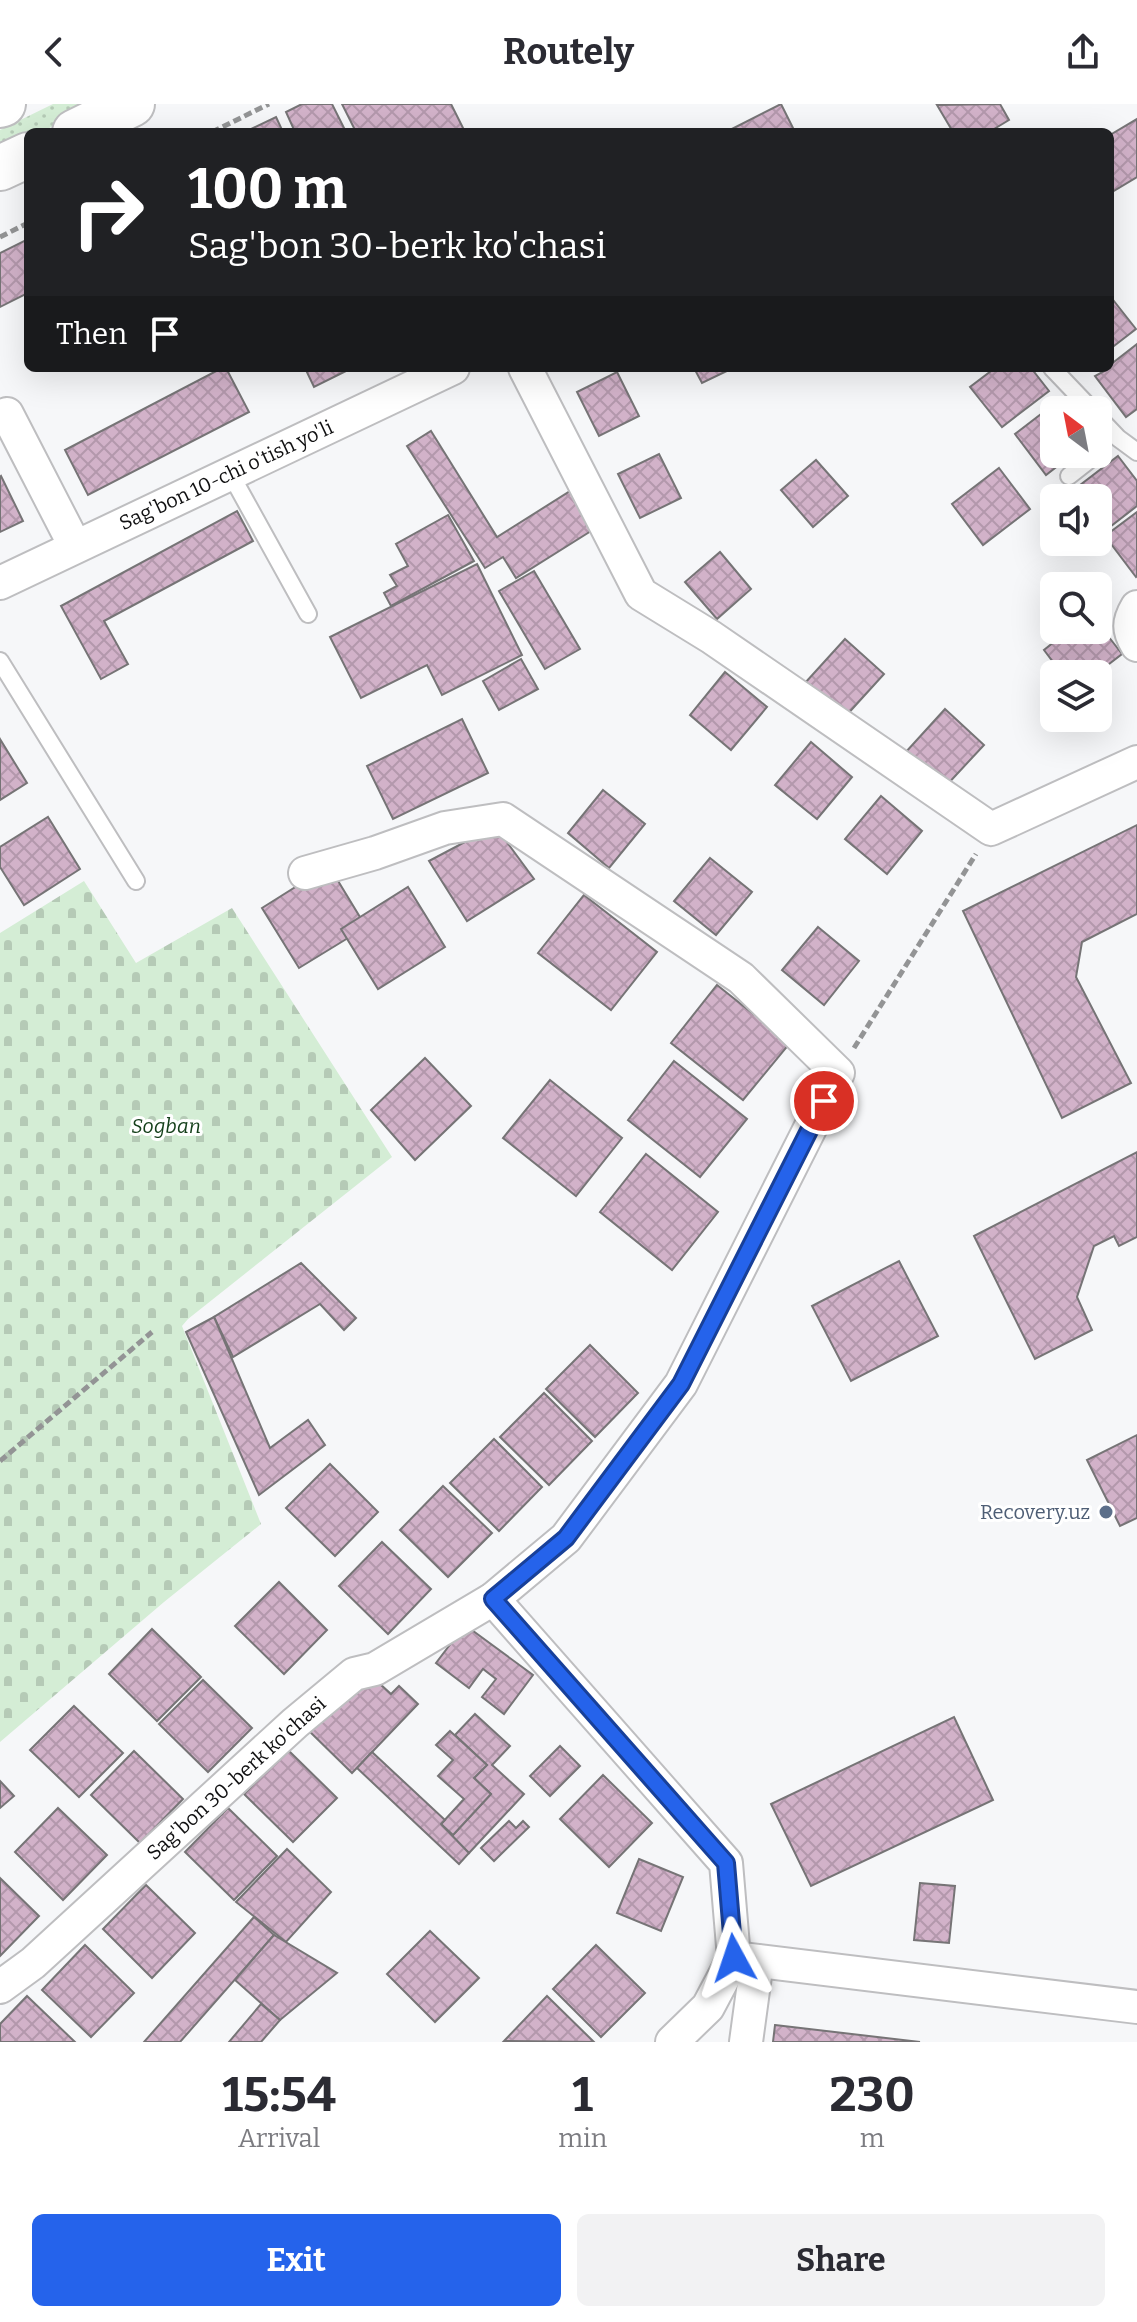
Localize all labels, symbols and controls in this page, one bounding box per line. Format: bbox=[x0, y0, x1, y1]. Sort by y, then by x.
icon: back bbox=[32, 30, 76, 74]
text: Routely bbox=[503, 30, 634, 74]
icon: share bbox=[1061, 30, 1105, 74]
text: 100 m bbox=[188, 156, 347, 223]
icon: right bbox=[56, 160, 160, 264]
text: Sag'bon 30-berk ko'chasi bbox=[188, 224, 606, 268]
icon: arrive bbox=[143, 312, 187, 356]
text: Then bbox=[56, 316, 127, 352]
north arrow bbox=[1040, 396, 1112, 468]
map controls bbox=[1040, 396, 1112, 732]
street label: Sag'bon 10-chi o'tish yo'li bbox=[115, 415, 337, 535]
button: sound bbox=[1040, 484, 1112, 556]
button: search bbox=[1040, 572, 1112, 644]
button: layers bbox=[1040, 660, 1112, 732]
pin bbox=[790, 1067, 858, 1135]
icon: arrive bbox=[802, 1079, 846, 1123]
park label: Sogban bbox=[131, 1114, 201, 1138]
place label: Recovery.uz bbox=[980, 1500, 1090, 1524]
marker: Recovery.uz bbox=[1097, 1503, 1115, 1521]
street label: Sag'bon 30-berk ko'chasi bbox=[142, 1691, 330, 1865]
position arrow bbox=[692, 1916, 776, 2000]
text: 15:54 bbox=[222, 2066, 336, 2124]
text: 1 bbox=[572, 2066, 593, 2124]
text: 230 bbox=[830, 2066, 915, 2124]
text: Arrival bbox=[238, 2123, 320, 2154]
text: min bbox=[558, 2123, 607, 2154]
text: m bbox=[860, 2123, 885, 2154]
button: Exit bbox=[32, 2214, 561, 2306]
button: Share bbox=[577, 2214, 1105, 2306]

